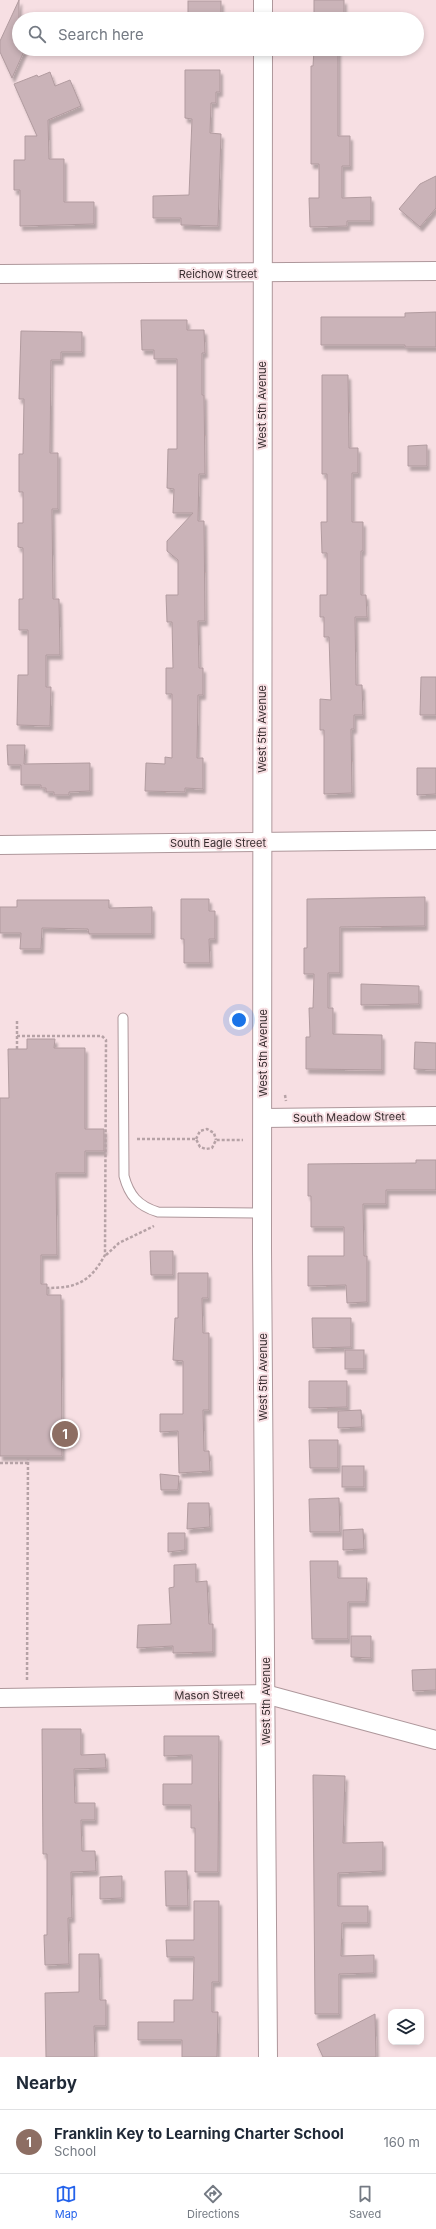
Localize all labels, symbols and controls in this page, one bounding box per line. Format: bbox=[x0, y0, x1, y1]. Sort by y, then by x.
search box bbox=[12, 12, 424, 56]
icon: search bbox=[26, 23, 48, 45]
text: Search here bbox=[58, 25, 144, 44]
street label: Reichow Street bbox=[179, 267, 258, 281]
street label: West 5th Avenue bbox=[255, 361, 269, 449]
street label: West 5th Avenue bbox=[255, 685, 269, 773]
street label: South Eagle Street bbox=[170, 836, 266, 850]
street label: West 5th Avenue bbox=[256, 1009, 270, 1097]
your location bbox=[229, 1010, 249, 1030]
street label: South Meadow Street bbox=[293, 1109, 406, 1125]
street label: West 5th Avenue bbox=[256, 1333, 270, 1421]
pin: 1 bbox=[52, 1419, 78, 1449]
street label: West 5th Avenue bbox=[259, 1657, 273, 1745]
street label: Mason Street bbox=[174, 1687, 244, 1703]
map controls bbox=[388, 2009, 424, 2045]
button: layers bbox=[388, 2009, 424, 2045]
text: Nearby bbox=[16, 2073, 77, 2093]
text: Franklin Key to Learning Charter School bbox=[54, 2124, 344, 2143]
text: 1 bbox=[26, 2134, 32, 2150]
text: 160 m bbox=[383, 2134, 420, 2150]
text: School bbox=[54, 2143, 96, 2159]
tab: Map bbox=[55, 2183, 78, 2221]
tab: Directions bbox=[187, 2183, 240, 2221]
tab: Saved bbox=[349, 2183, 381, 2221]

